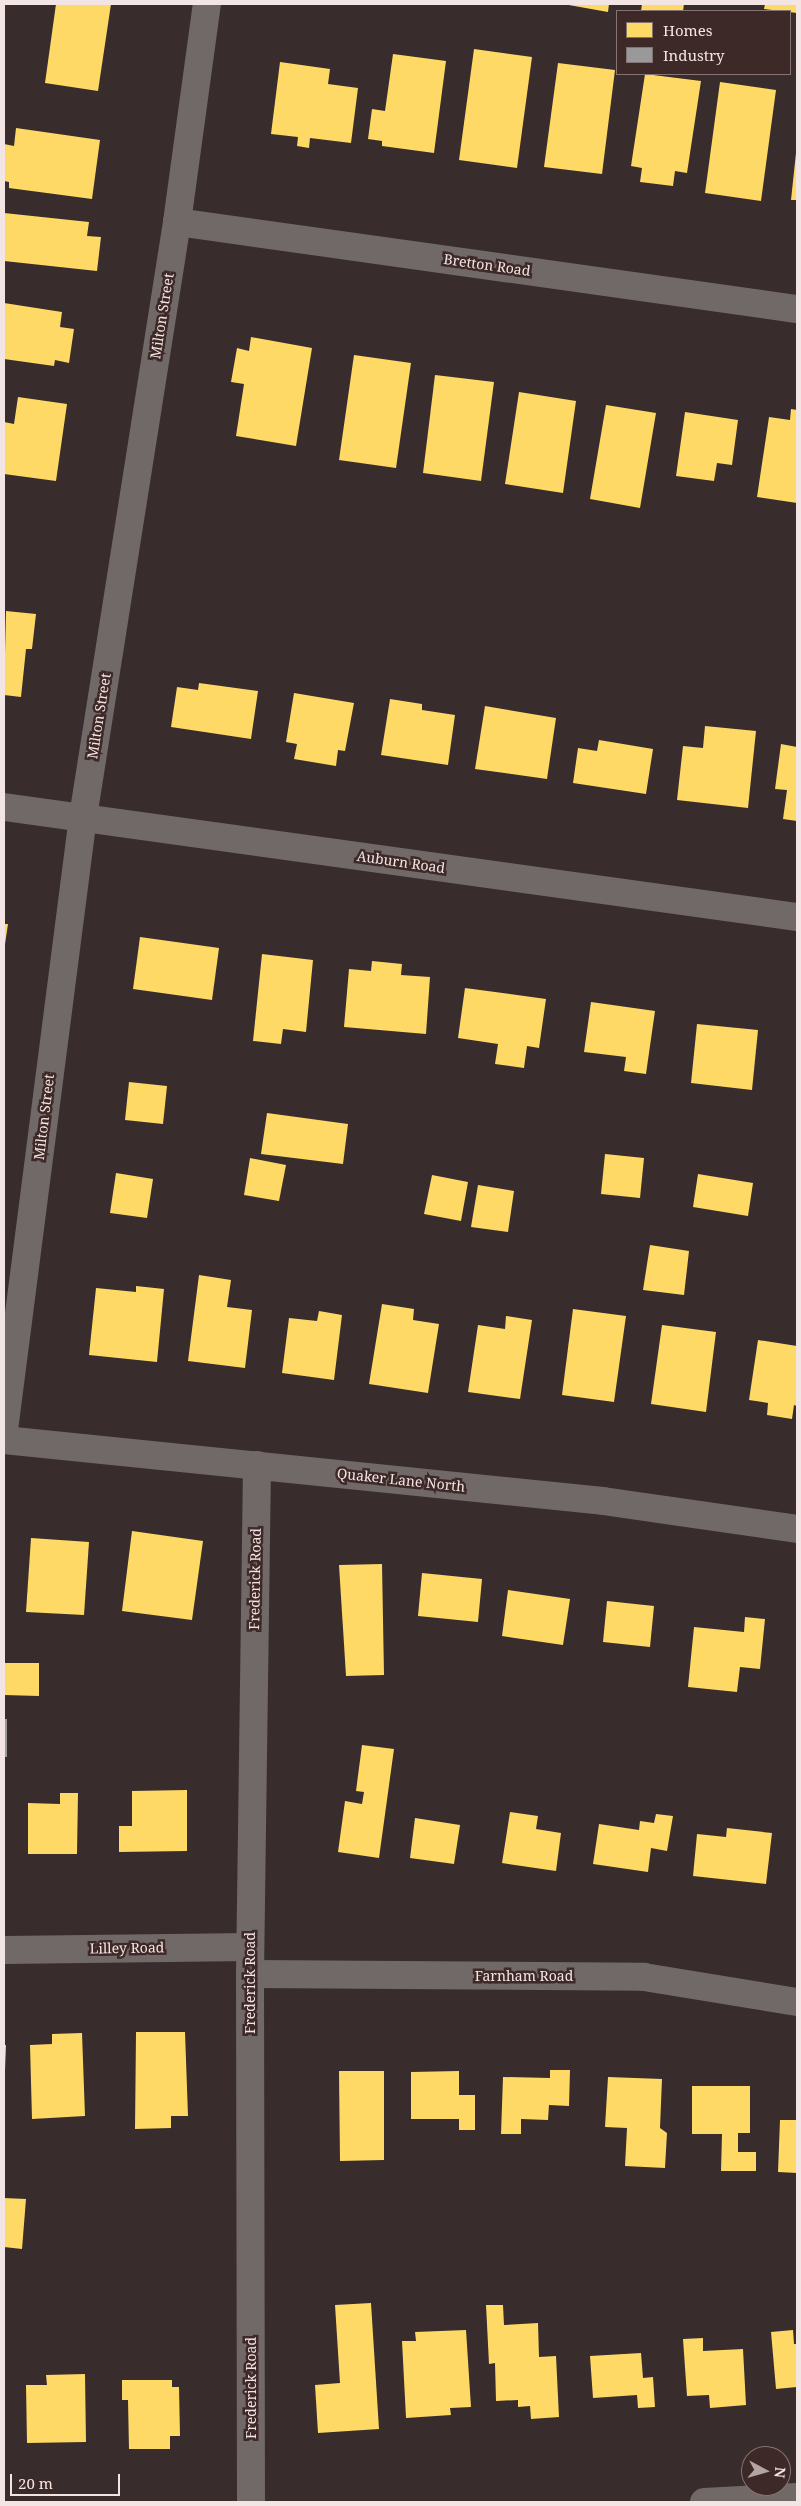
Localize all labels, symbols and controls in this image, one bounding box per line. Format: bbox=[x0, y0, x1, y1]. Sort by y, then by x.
legend bbox=[616, 10, 791, 75]
text: Homes bbox=[663, 20, 713, 40]
text: Industry bbox=[663, 45, 725, 65]
street label: Bretton Road bbox=[442, 251, 532, 279]
street label: Milton Street bbox=[147, 272, 177, 360]
street label: Milton Street bbox=[84, 672, 114, 760]
street label: Auburn Road bbox=[356, 847, 446, 877]
street label: Milton Street bbox=[30, 1073, 58, 1161]
street label: Quaker Lane North bbox=[336, 1465, 466, 1495]
street label: Frederick Road bbox=[246, 1528, 264, 1630]
street label: Frederick Road bbox=[242, 1932, 258, 2034]
street label: Lilley Road bbox=[90, 1939, 164, 1957]
street label: Farnham Road bbox=[475, 1968, 573, 1984]
street label: Frederick Road bbox=[243, 2337, 259, 2439]
north arrow bbox=[741, 2446, 791, 2496]
scale bar bbox=[12, 2464, 122, 2496]
text: N bbox=[770, 2466, 790, 2479]
text: 20 m bbox=[18, 2473, 53, 2493]

